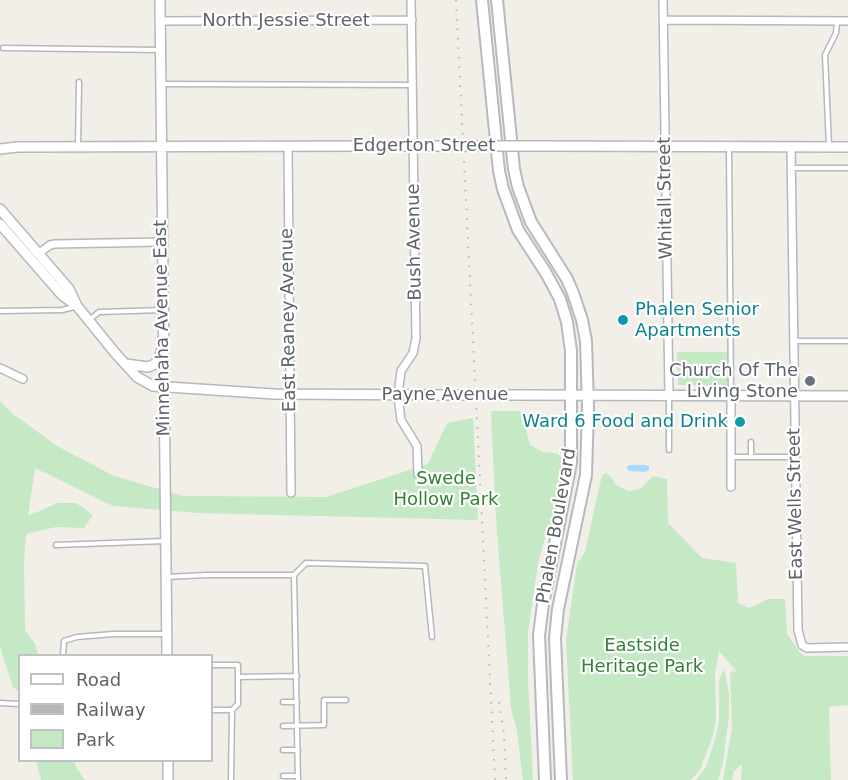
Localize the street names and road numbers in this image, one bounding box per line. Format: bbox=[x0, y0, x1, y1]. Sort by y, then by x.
street label: North Jessie Street bbox=[202, 10, 370, 32]
street label: Edgerton Street bbox=[353, 135, 495, 157]
street label: Whitall Street bbox=[654, 136, 678, 260]
street label: Bush Avenue bbox=[403, 183, 427, 301]
street label: Minnehaha Avenue East bbox=[150, 220, 176, 436]
street label: East Reaney Avenue bbox=[277, 228, 301, 412]
street label: Payne Avenue bbox=[382, 384, 508, 406]
street label: East Wells Street bbox=[784, 428, 808, 580]
street label: Phalen Boulevard bbox=[533, 447, 581, 605]

